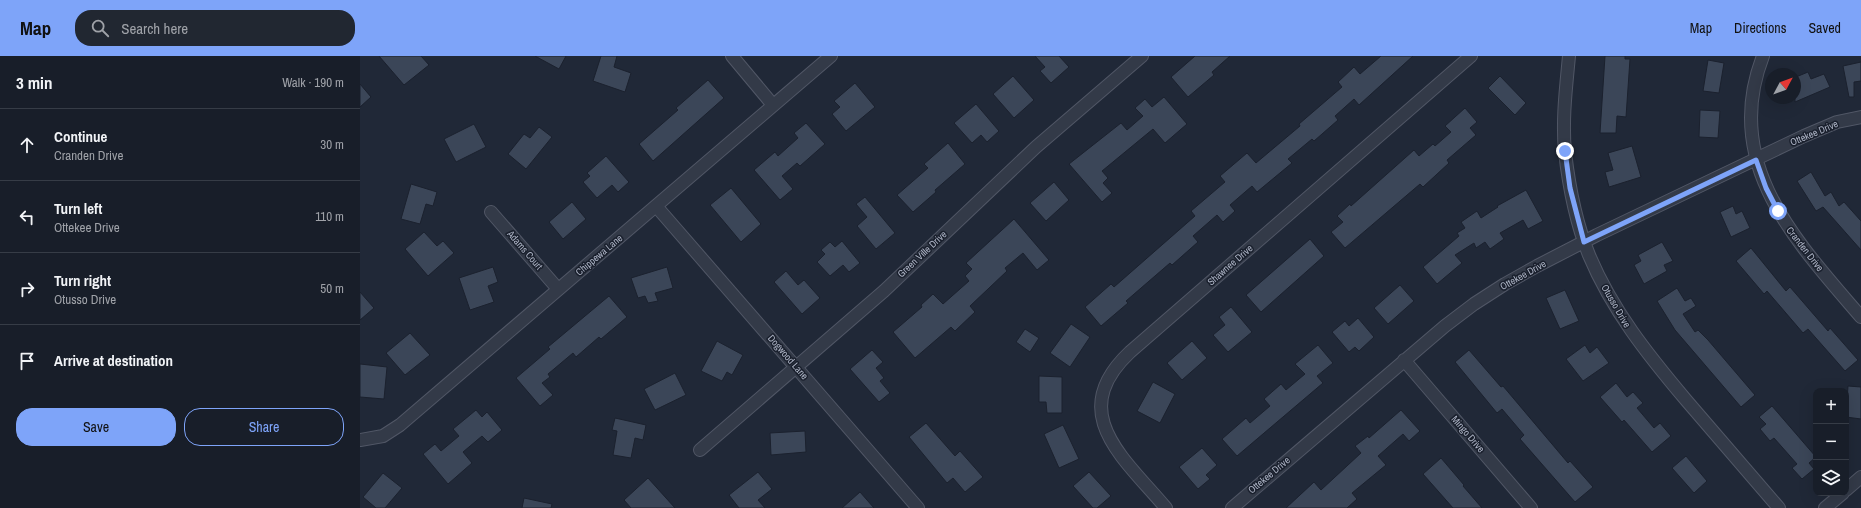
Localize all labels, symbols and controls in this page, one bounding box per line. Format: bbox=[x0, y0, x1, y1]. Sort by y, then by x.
search box bbox=[75, 10, 355, 46]
text: Map bbox=[20, 15, 51, 41]
icon: search bbox=[89, 17, 111, 39]
text: Search here bbox=[121, 18, 188, 39]
text: Map bbox=[1690, 19, 1712, 37]
text: Directions bbox=[1734, 19, 1786, 37]
text: Saved bbox=[1808, 19, 1841, 37]
north arrow bbox=[1765, 68, 1801, 104]
text: 3 min bbox=[16, 71, 52, 94]
text: Walk · 190 m bbox=[282, 74, 344, 91]
street label: Ottekee Drive bbox=[1788, 117, 1840, 149]
text: Continue bbox=[54, 126, 107, 147]
icon: ahead bbox=[16, 134, 38, 156]
text: 30 m bbox=[320, 136, 344, 153]
route end bbox=[1556, 142, 1574, 160]
text: Cranden Drive bbox=[54, 147, 123, 164]
text: Turn left bbox=[54, 198, 102, 219]
route start bbox=[1769, 202, 1787, 220]
icon: left bbox=[16, 206, 38, 228]
text: 110 m bbox=[315, 208, 344, 225]
text: Ottekee Drive bbox=[54, 219, 120, 236]
street label: Cranden Drive bbox=[1783, 224, 1827, 274]
street label: Adams Court bbox=[504, 227, 546, 273]
street label: Green Ville Drive bbox=[895, 228, 950, 280]
street label: Chippewa Lane bbox=[573, 231, 626, 278]
street label: Shawnee Drive bbox=[1205, 241, 1256, 288]
street label: Ottekee Drive bbox=[1498, 257, 1549, 293]
text: Turn right bbox=[54, 270, 111, 291]
icon: right bbox=[16, 278, 38, 300]
text: 50 m bbox=[320, 280, 344, 297]
street label: Otusso Drive bbox=[1598, 282, 1634, 330]
text: Otusso Drive bbox=[54, 291, 116, 308]
street label: Dogwood Lane bbox=[765, 332, 811, 382]
icon: arrive bbox=[16, 350, 38, 372]
text: Arrive at destination bbox=[54, 350, 173, 371]
map controls bbox=[1813, 388, 1849, 496]
button: + bbox=[1813, 388, 1849, 424]
button: Save bbox=[16, 408, 176, 446]
button: Share bbox=[184, 408, 344, 446]
street label: Mingo Drive bbox=[1448, 413, 1488, 455]
button: − bbox=[1813, 424, 1849, 460]
street label: Ottekee Drive bbox=[1245, 453, 1293, 496]
button: layers bbox=[1813, 460, 1849, 496]

